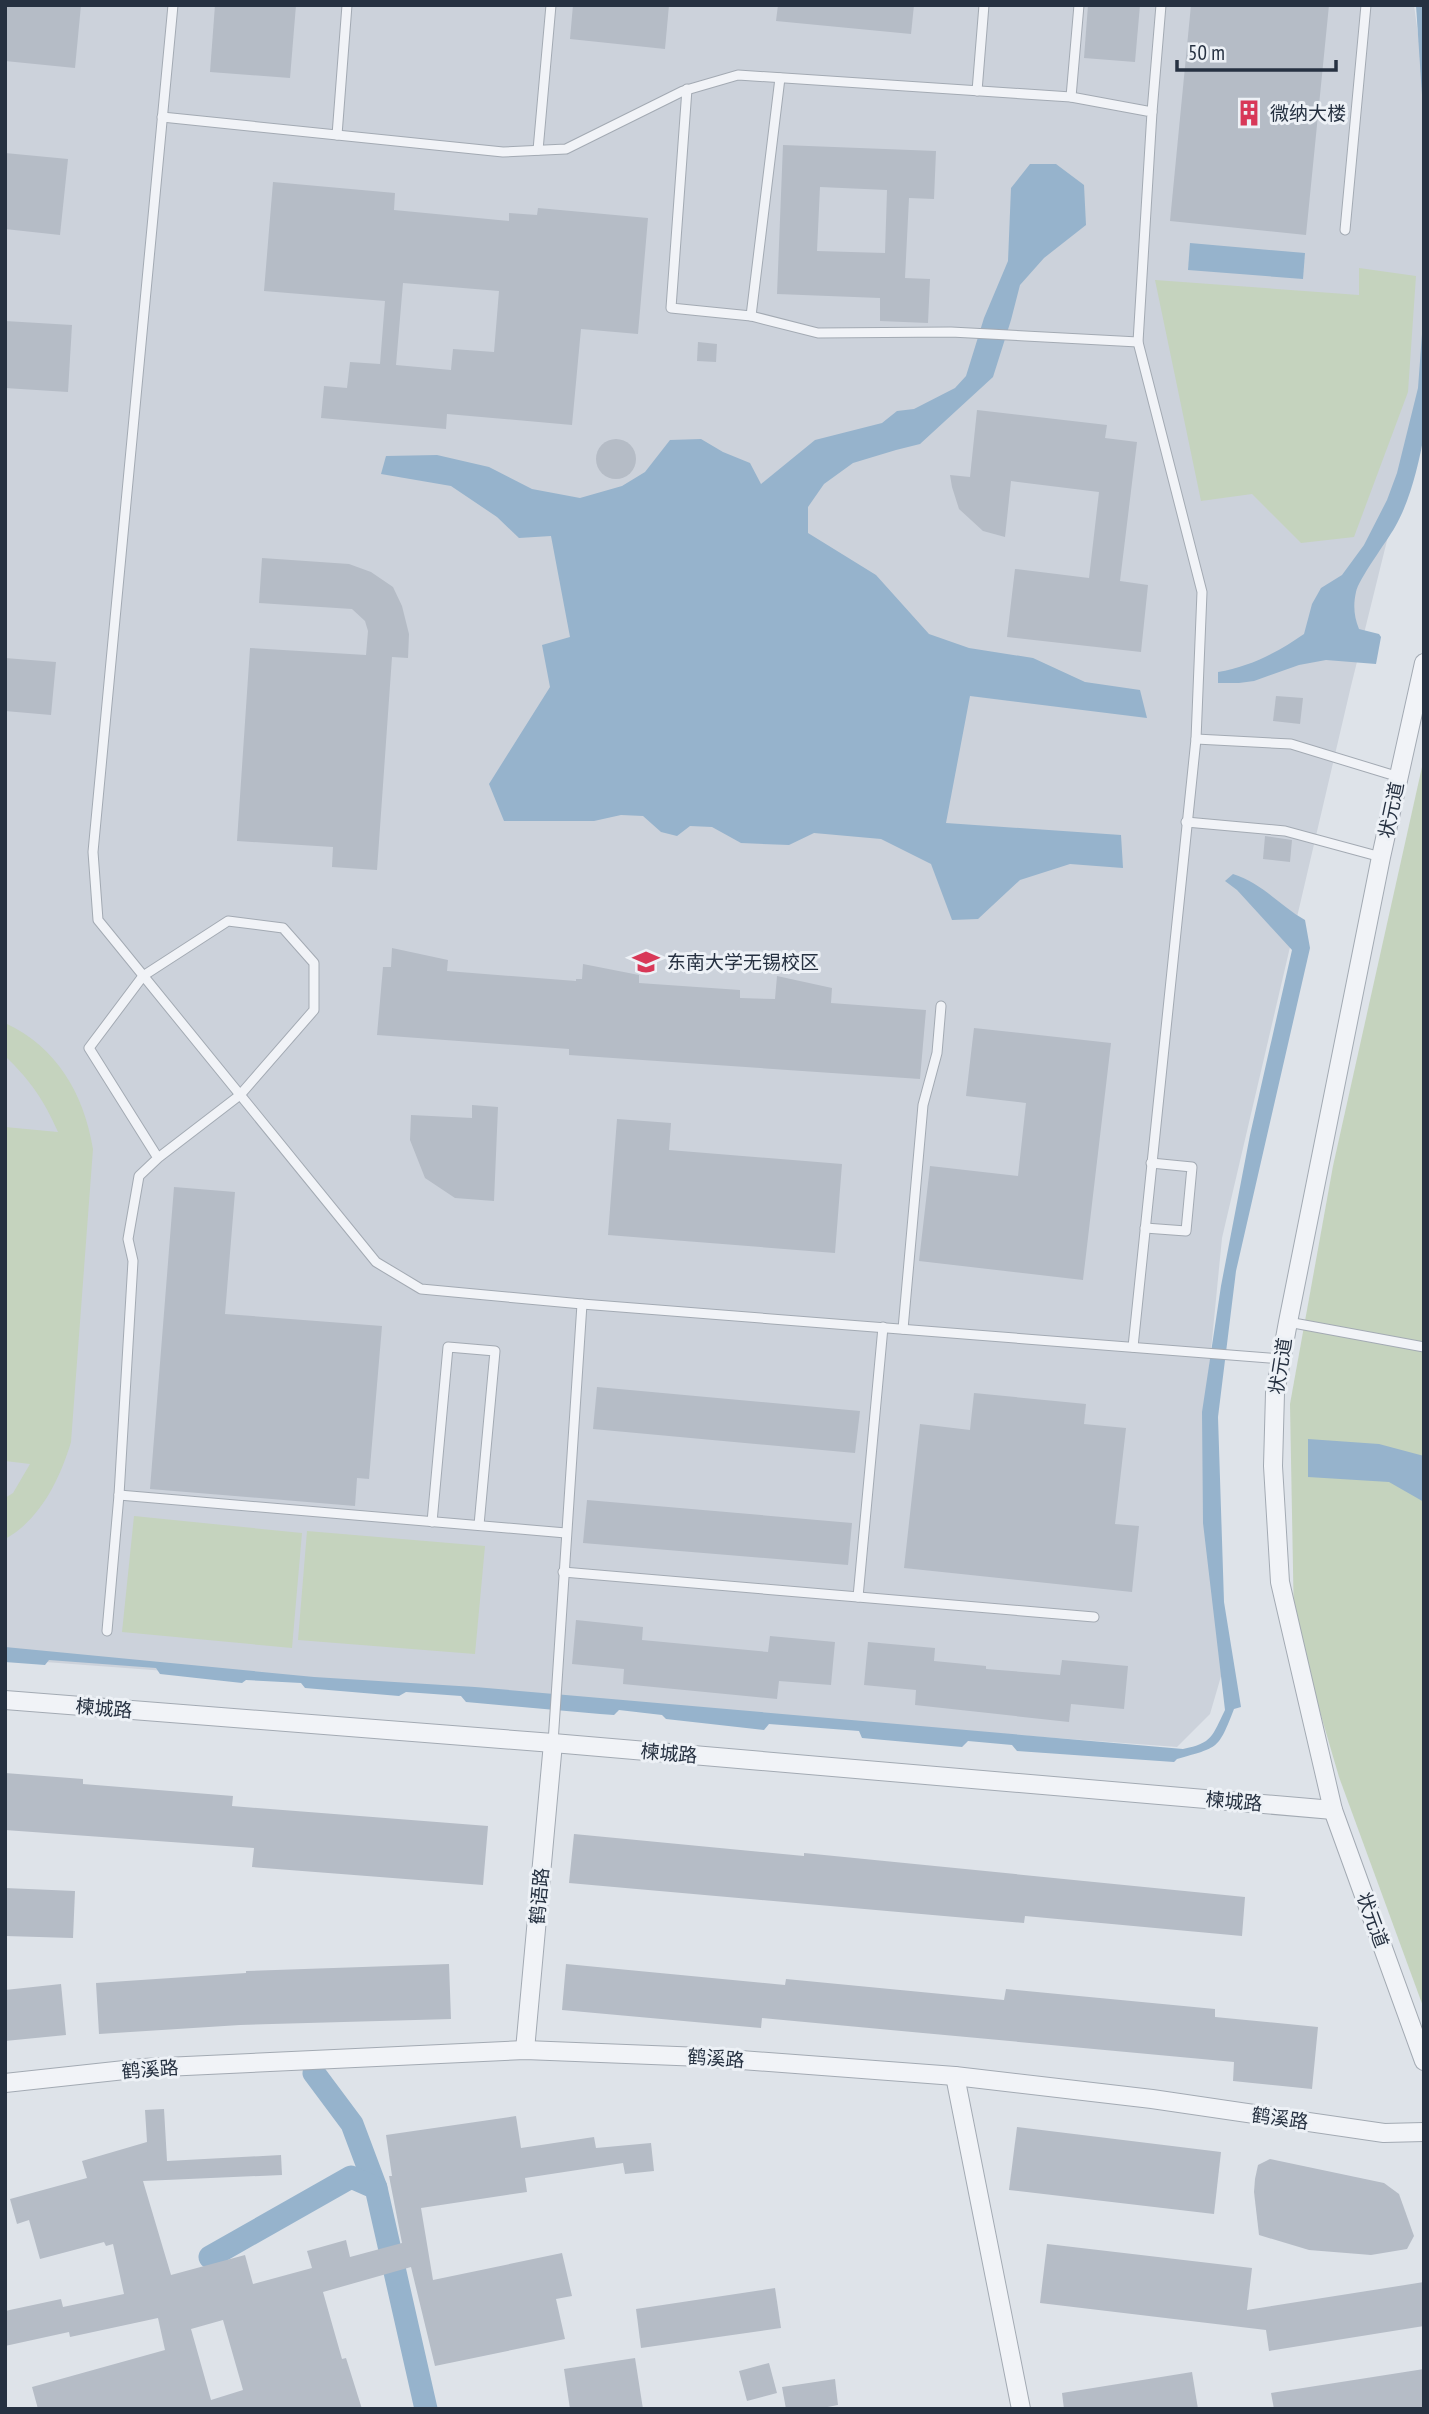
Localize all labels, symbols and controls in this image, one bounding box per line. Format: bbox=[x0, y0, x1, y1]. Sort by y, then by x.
scale bar bbox=[1177, 28, 1336, 72]
text: 50 m bbox=[1188, 39, 1225, 66]
building icon: 微纳大楼 bbox=[1234, 98, 1264, 128]
place label: 微纳大楼 bbox=[1270, 101, 1346, 125]
street label: 状元道 bbox=[1373, 780, 1409, 840]
school or university icon: 东南大学无锡校区 bbox=[631, 947, 661, 977]
place label: 东南大学无锡校区 bbox=[667, 950, 819, 974]
street label: 状元道 bbox=[1264, 1336, 1296, 1396]
street label: 楝城路 bbox=[75, 1694, 133, 1722]
street label: 楝城路 bbox=[640, 1739, 698, 1767]
street label: 楝城路 bbox=[1205, 1787, 1263, 1815]
street label: 鹤语路 bbox=[525, 1867, 553, 1925]
street label: 状元道 bbox=[1352, 1889, 1394, 1951]
street label: 鹤溪路 bbox=[687, 2044, 745, 2072]
street label: 鹤溪路 bbox=[121, 2055, 179, 2083]
street label: 鹤溪路 bbox=[1250, 2102, 1310, 2134]

